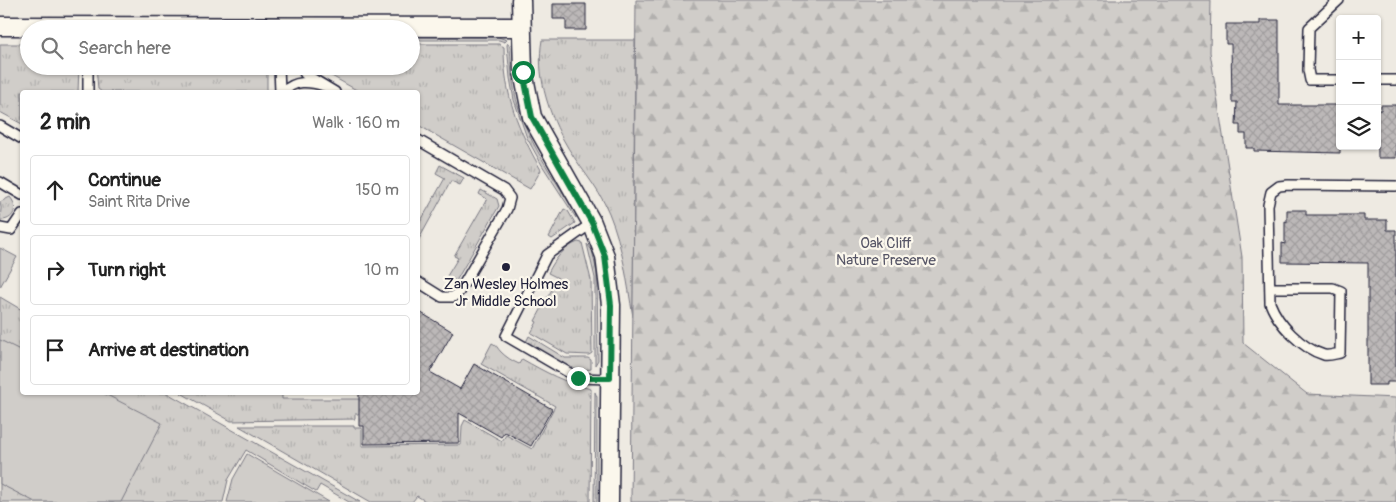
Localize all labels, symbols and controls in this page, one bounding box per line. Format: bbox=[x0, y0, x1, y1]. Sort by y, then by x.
map controls bbox=[1336, 15, 1381, 150]
button: + bbox=[1336, 15, 1381, 60]
search box bbox=[20, 20, 420, 75]
icon: search bbox=[38, 34, 66, 62]
text: Search here bbox=[78, 36, 171, 60]
button: − bbox=[1336, 60, 1381, 105]
route start bbox=[512, 61, 535, 84]
button: layers bbox=[1336, 105, 1381, 150]
text: 2 min bbox=[40, 109, 90, 136]
text: Walk · 160 m bbox=[312, 113, 400, 133]
text: Continue bbox=[88, 168, 161, 192]
icon: ahead bbox=[41, 176, 69, 204]
text: 150 m bbox=[355, 180, 399, 200]
text: Saint Rita Drive bbox=[88, 192, 190, 212]
park label: Oak Cliff Nature Preserve bbox=[836, 234, 937, 270]
icon: right bbox=[41, 256, 69, 284]
text: Turn right bbox=[88, 258, 166, 282]
text: 10 m bbox=[364, 260, 399, 280]
marker: Zan Wesley Holmes Jr Middle School bbox=[500, 261, 512, 273]
place label: Zan Wesley Holmes Jr Middle School bbox=[444, 275, 569, 311]
icon: arrive bbox=[41, 336, 69, 364]
text: Arrive at destination bbox=[88, 338, 249, 362]
route end bbox=[567, 367, 590, 390]

